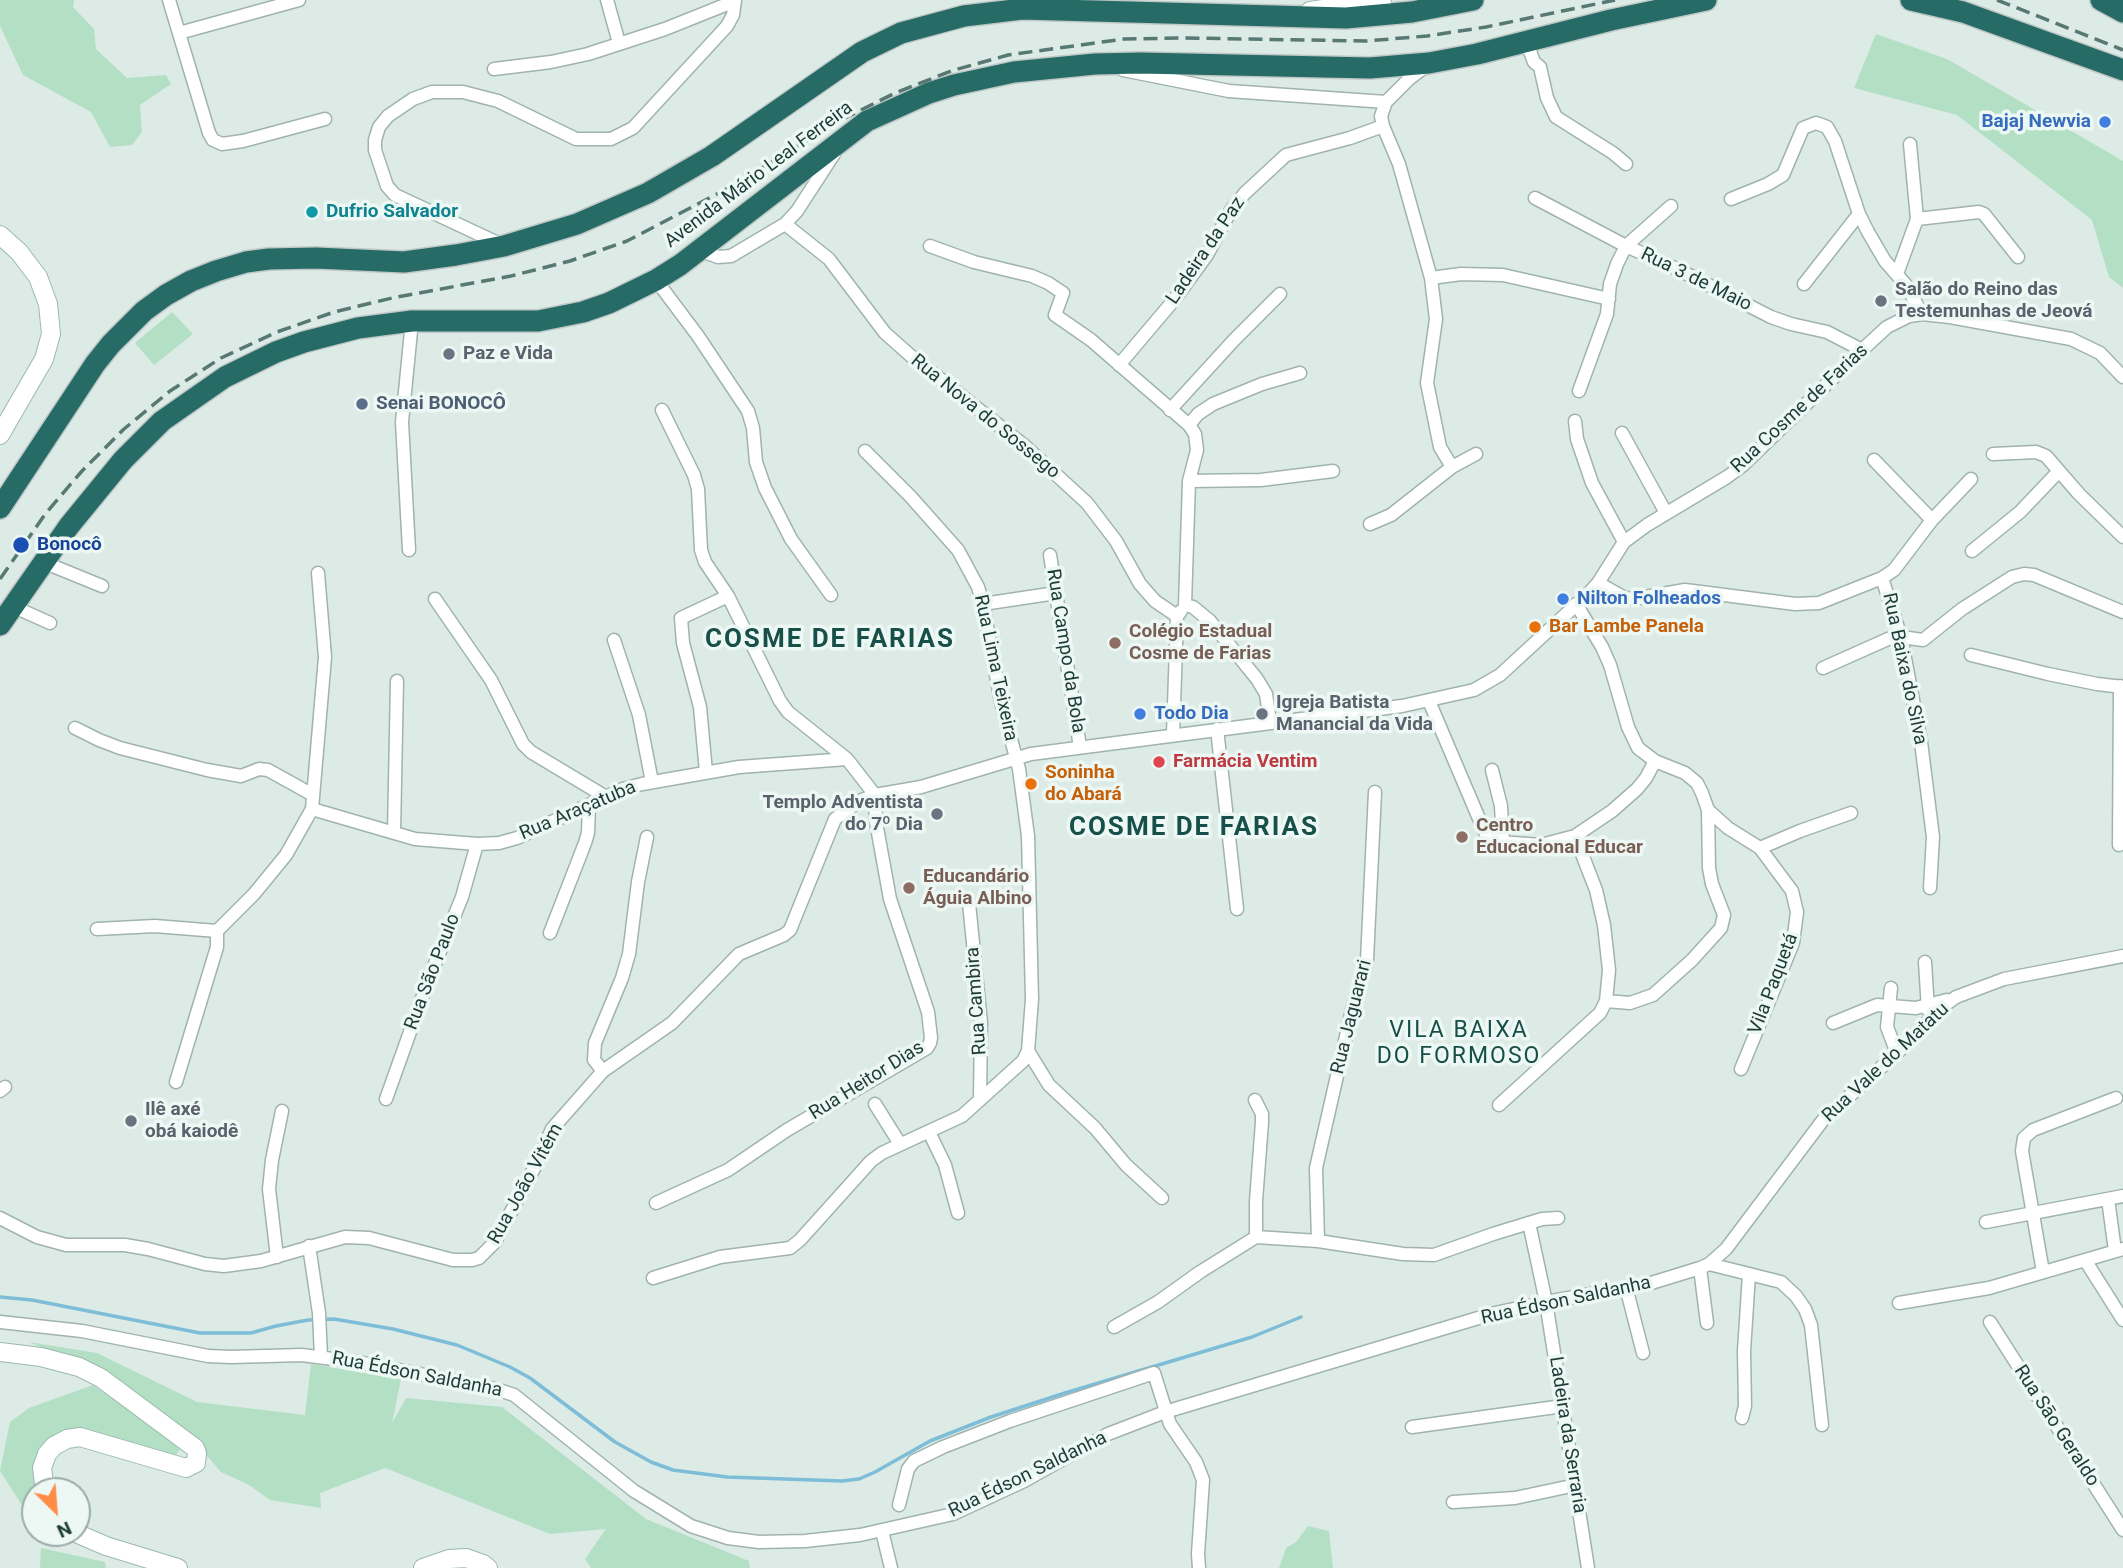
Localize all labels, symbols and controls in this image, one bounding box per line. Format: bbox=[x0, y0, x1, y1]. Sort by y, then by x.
street label: Avenida Mário Leal Ferreira bbox=[660, 97, 858, 253]
place label: Bajaj Newvia bbox=[1981, 111, 2091, 133]
marker: Bajaj Newvia bbox=[2097, 114, 2113, 130]
street label: Ladeira da Paz bbox=[1162, 193, 1250, 309]
place label: Dufrio Salvador bbox=[326, 201, 458, 223]
marker: Dufrio Salvador bbox=[304, 204, 320, 220]
street label: Rua 3 de Maio bbox=[1637, 243, 1755, 317]
place label: Salão do Reino das Testemunhas de Jeová bbox=[1895, 279, 2092, 323]
marker: Salão do Reino das Testemunhas de Jeová bbox=[1873, 293, 1889, 309]
street label: Rua Cosme de Farias bbox=[1727, 340, 1873, 478]
place label: Paz e Vida bbox=[463, 343, 553, 365]
marker: Paz e Vida bbox=[441, 346, 457, 362]
street label: Rua Nova do Sossego bbox=[906, 350, 1064, 484]
place label: Senai BONOCÔ bbox=[376, 393, 506, 415]
marker: Senai BONOCÔ bbox=[354, 396, 370, 412]
place label: Bonocô bbox=[37, 534, 102, 556]
marker: Bonocô bbox=[11, 535, 31, 555]
street label: Rua Campo da Bola bbox=[1041, 567, 1089, 735]
place label: Nilton Folheados bbox=[1577, 588, 1721, 610]
marker: Nilton Folheados bbox=[1555, 591, 1571, 607]
street label: Rua Baixa do Silva bbox=[1877, 591, 1931, 747]
street label: Rua Lima Teixeira bbox=[968, 593, 1022, 743]
place label: Bar Lambe Panela bbox=[1549, 616, 1704, 638]
marker: Bar Lambe Panela bbox=[1527, 619, 1543, 635]
place label: Colégio Estadual Cosme de Farias bbox=[1129, 621, 1272, 665]
district label: COSME DE FARIAS bbox=[707, 624, 953, 656]
marker: Colégio Estadual Cosme de Farias bbox=[1107, 635, 1123, 651]
place label: Igreja Batista Manancial da Vida bbox=[1276, 692, 1433, 736]
place label: Todo Dia bbox=[1154, 703, 1229, 725]
marker: Todo Dia bbox=[1132, 706, 1148, 722]
marker: Igreja Batista Manancial da Vida bbox=[1254, 706, 1270, 722]
place label: Farmácia Ventim bbox=[1173, 751, 1318, 773]
marker: Farmácia Ventim bbox=[1151, 754, 1167, 770]
place label: Soninha do Abará bbox=[1045, 762, 1122, 806]
street label: Rua Araçatuba bbox=[516, 776, 640, 846]
marker: Soninha do Abará bbox=[1023, 776, 1039, 792]
place label: Templo Adventista do 7º Dia bbox=[763, 792, 923, 836]
marker: Templo Adventista do 7º Dia bbox=[929, 806, 945, 822]
district label: COSME DE FARIAS bbox=[1071, 812, 1317, 844]
place label: Centro Educacional Educar bbox=[1476, 815, 1643, 859]
marker: Centro Educacional Educar bbox=[1454, 829, 1470, 845]
place label: Educandário Águia Albino bbox=[923, 866, 1032, 910]
marker: Educandário Águia Albino bbox=[901, 880, 917, 896]
street label: Rua São Paulo bbox=[400, 911, 466, 1033]
street label: Vila Paquetá bbox=[1744, 930, 1804, 1038]
street label: Rua Cambira bbox=[962, 946, 992, 1056]
street label: Rua Jaguarari bbox=[1327, 957, 1377, 1077]
street label: Rua Vale do Matatu bbox=[1818, 998, 1954, 1128]
district label: VILA BAIXA DO FORMOSO bbox=[1378, 1017, 1540, 1071]
street label: Rua Heitor Dias bbox=[806, 1037, 928, 1125]
place label: Ilê axé obá kaiodê bbox=[145, 1099, 238, 1143]
marker: Ilê axé obá kaiodê bbox=[123, 1113, 139, 1129]
street label: Rua João Vitém bbox=[484, 1120, 568, 1248]
street label: Rua Édson Saldanha bbox=[1479, 1272, 1653, 1330]
street label: Rua Édson Saldanha bbox=[330, 1347, 504, 1403]
street label: Ladeira da Serraria bbox=[1543, 1355, 1591, 1515]
street label: Rua Sāo Geraldo bbox=[2008, 1361, 2104, 1491]
street label: Rua Édson Saldanha bbox=[945, 1427, 1111, 1523]
north arrow bbox=[21, 1477, 91, 1547]
text: N bbox=[53, 1516, 75, 1543]

